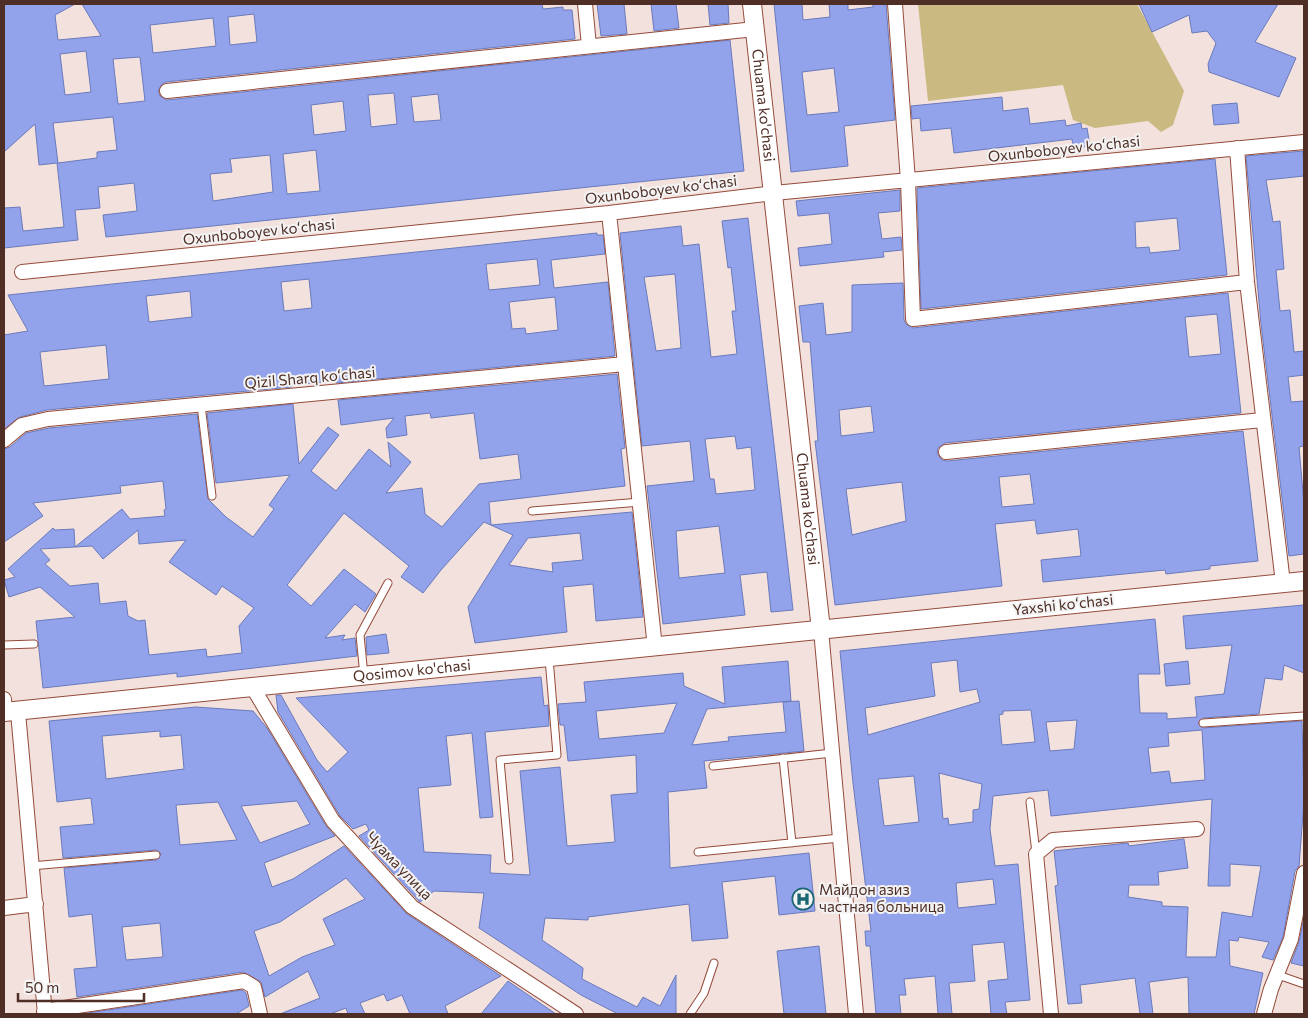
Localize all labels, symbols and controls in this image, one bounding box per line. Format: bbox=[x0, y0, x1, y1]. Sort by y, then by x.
street label: Chuama ko'chasi bbox=[749, 48, 779, 163]
street label: Oxunboboyev koʻchasi bbox=[987, 131, 1141, 165]
street label: Oxunboboyev koʻchasi bbox=[584, 171, 738, 207]
street label: Oxunboboyev koʻchasi bbox=[182, 214, 336, 248]
street label: Qizil Sharq koʻchasi bbox=[244, 362, 376, 392]
street label: Chuama ko'chasi bbox=[793, 452, 824, 566]
street label: Yaxshi koʻchasi bbox=[1012, 590, 1114, 618]
street label: Qosimov ko'chasi bbox=[352, 655, 472, 685]
street label: Чуама улица bbox=[363, 827, 437, 903]
place label: Майдон азиз частная больница bbox=[819, 880, 944, 915]
hospital icon: Майдон азиз частная больница bbox=[791, 887, 815, 911]
scale bar bbox=[18, 970, 144, 1002]
text: 50 m bbox=[25, 978, 59, 996]

